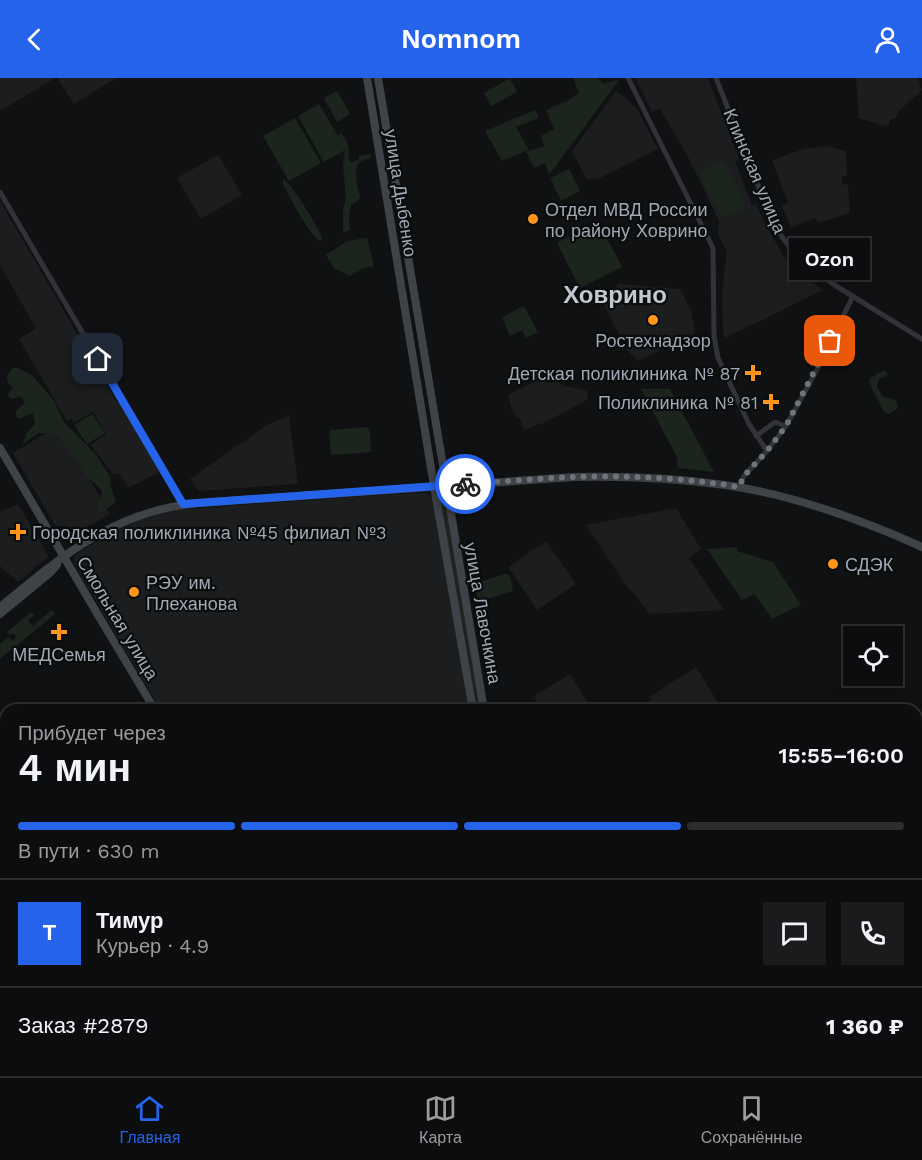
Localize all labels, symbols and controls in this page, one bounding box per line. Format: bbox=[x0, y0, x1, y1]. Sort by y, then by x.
icon: back bbox=[18, 23, 51, 56]
text: Nomnom bbox=[401, 23, 521, 55]
icon: person bbox=[871, 23, 904, 56]
street label: Клинская улица bbox=[719, 105, 791, 238]
street label: улица Дыбенко bbox=[381, 128, 421, 258]
place label: Отдел МВД России по району Ховрино bbox=[545, 199, 707, 241]
marker: Отдел МВД России по району Ховрино bbox=[526, 212, 540, 226]
callout: Ozon bbox=[790, 239, 870, 281]
text: Ozon bbox=[805, 247, 854, 271]
district label: Ховрино bbox=[563, 281, 667, 309]
marker: Ростехнадзор bbox=[646, 313, 660, 327]
pin bbox=[804, 315, 855, 366]
icon: bag bbox=[813, 324, 846, 357]
place label: Ростехнадзор bbox=[595, 330, 711, 351]
pin bbox=[72, 333, 123, 384]
icon: home bbox=[81, 342, 114, 375]
place label: Детская поликлиника № 87 bbox=[508, 363, 740, 384]
marker: Детская поликлиника № 87 bbox=[744, 364, 762, 382]
place label: Поликлиника № 81 bbox=[598, 392, 758, 413]
marker: Поликлиника № 81 bbox=[762, 393, 780, 411]
courier bbox=[435, 454, 495, 514]
icon: bike bbox=[449, 468, 482, 501]
place label: Городская поликлиника №45 филиал №3 bbox=[32, 522, 386, 543]
marker: Городская поликлиника №45 филиал №3 bbox=[9, 523, 27, 541]
street label: улица Лавочкина bbox=[460, 540, 506, 687]
street label: Смольная улица bbox=[73, 553, 164, 684]
place label: СДЭК bbox=[845, 554, 894, 575]
marker: СДЭК bbox=[826, 557, 840, 571]
place label: РЭУ им. Плеханова bbox=[146, 572, 238, 614]
marker: РЭУ им. Плеханова bbox=[127, 585, 141, 599]
marker: МЕДСемья bbox=[50, 623, 68, 641]
map controls bbox=[843, 626, 903, 686]
button: locate bbox=[843, 626, 903, 686]
place label: МЕДСемья bbox=[12, 644, 106, 665]
text: Прибудет через bbox=[18, 721, 166, 745]
text: 15:55–16:00 bbox=[779, 743, 904, 768]
text: 4 мин bbox=[18, 745, 131, 790]
text: В пути · 630 m bbox=[18, 839, 160, 863]
button: chat bbox=[763, 902, 826, 965]
button: phone bbox=[841, 902, 904, 965]
text: Тимур bbox=[96, 908, 164, 933]
text: Т bbox=[43, 920, 56, 945]
text: Курьер · 4.9 bbox=[96, 934, 209, 958]
text: Заказ #2879 bbox=[18, 1013, 149, 1038]
text: 1 360 ₽ bbox=[826, 1014, 904, 1039]
tab: Главная bbox=[119, 1092, 180, 1147]
tab: Карта bbox=[419, 1092, 462, 1147]
tab: Сохранённые bbox=[701, 1092, 803, 1147]

